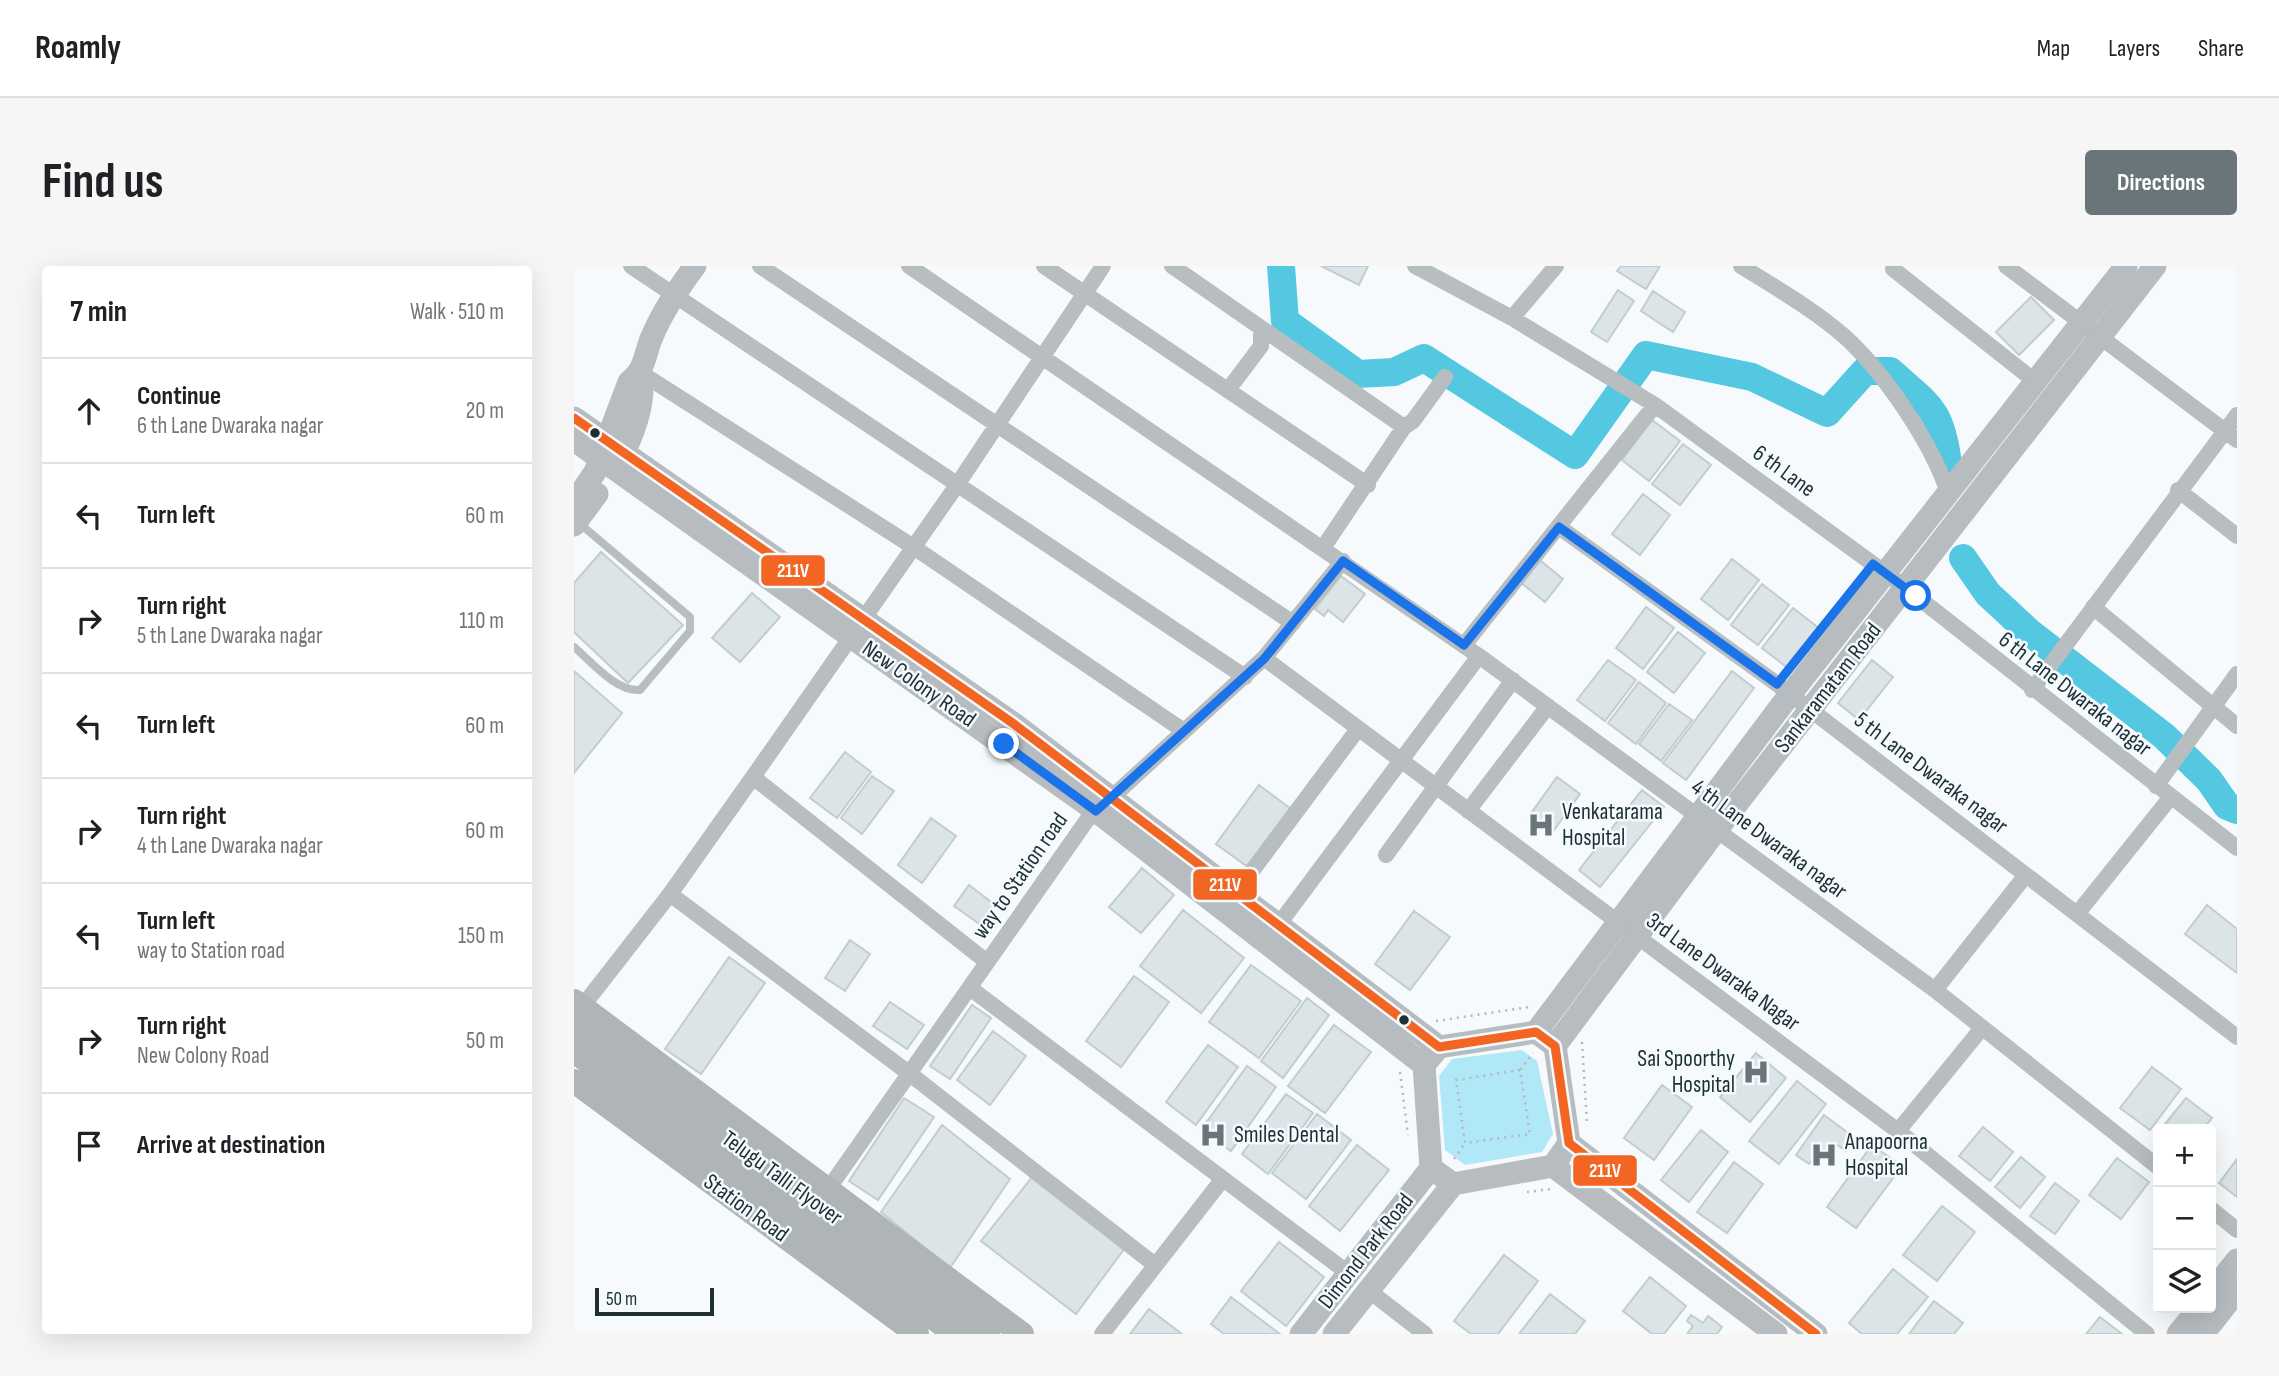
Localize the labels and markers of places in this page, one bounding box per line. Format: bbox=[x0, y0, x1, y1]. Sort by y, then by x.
unlabelled marker bbox=[588, 426, 602, 440]
place label: Venkatarama Hospital bbox=[1562, 798, 1663, 852]
hospital icon: Venkatarama Hospital bbox=[1526, 810, 1556, 840]
unlabelled marker bbox=[1397, 1013, 1411, 1027]
place label: Sai Spoorthy Hospital bbox=[1637, 1045, 1735, 1099]
hospital icon: Sai Spoorthy Hospital bbox=[1741, 1057, 1771, 1087]
hospital icon: Smiles Dental bbox=[1198, 1120, 1228, 1150]
place label: Smiles Dental bbox=[1234, 1121, 1339, 1149]
place label: Anapoorna Hospital bbox=[1844, 1128, 1928, 1182]
hospital icon: Anapoorna Hospital bbox=[1809, 1140, 1839, 1170]

